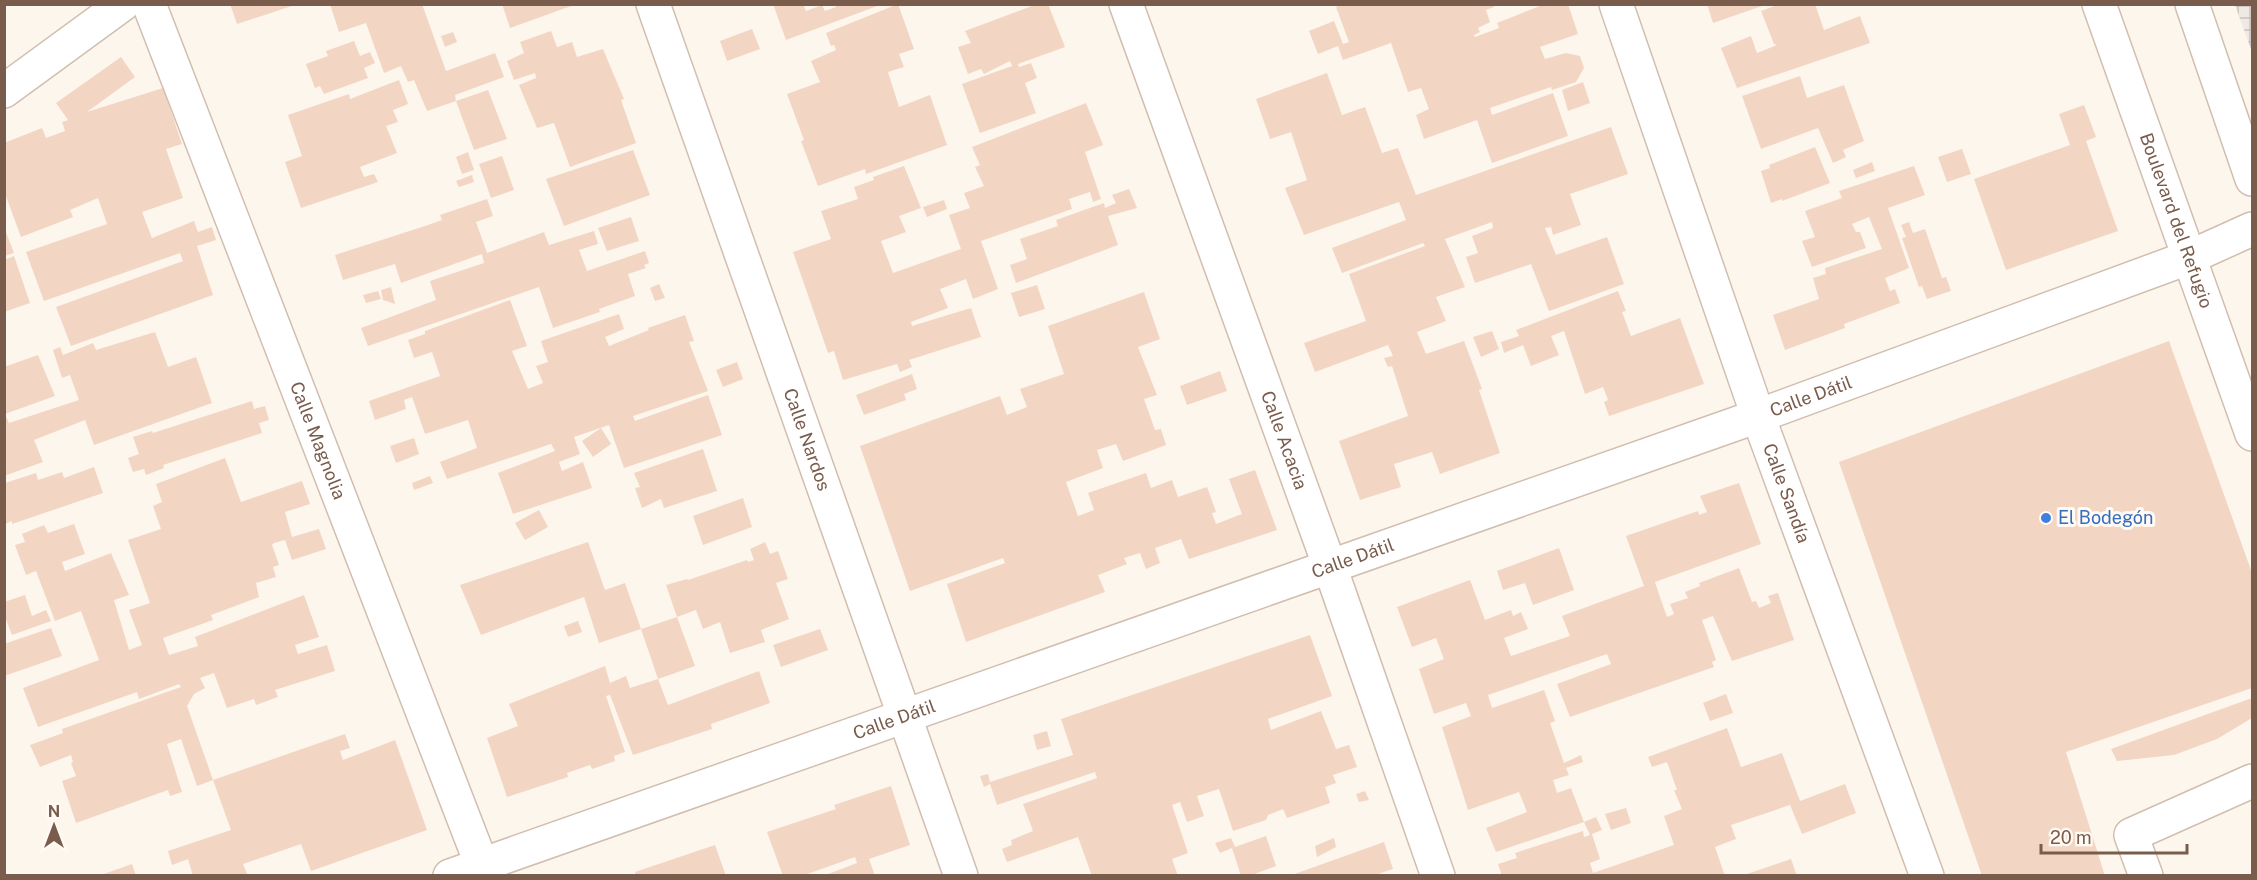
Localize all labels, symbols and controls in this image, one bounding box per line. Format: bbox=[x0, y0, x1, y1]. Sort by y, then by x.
street label: Boulevard del Refugio bbox=[2136, 130, 2217, 311]
street label: Calle Dátil bbox=[1767, 371, 1855, 421]
street label: Calle Magnolia bbox=[286, 379, 350, 502]
street label: Calle Nardos bbox=[780, 385, 835, 494]
street label: Calle Acacia bbox=[1257, 388, 1312, 492]
street label: Calle Sandía bbox=[1759, 440, 1815, 546]
place label: El Bodegón bbox=[2058, 507, 2153, 528]
marker: El Bodegón bbox=[2039, 511, 2053, 525]
street label: Calle Dátil bbox=[1309, 534, 1397, 582]
street label: Calle Dátil bbox=[850, 695, 938, 743]
north arrow bbox=[24, 796, 84, 856]
text: N bbox=[48, 802, 60, 821]
scale bar bbox=[2041, 817, 2186, 855]
text: 20 m bbox=[2050, 827, 2092, 848]

